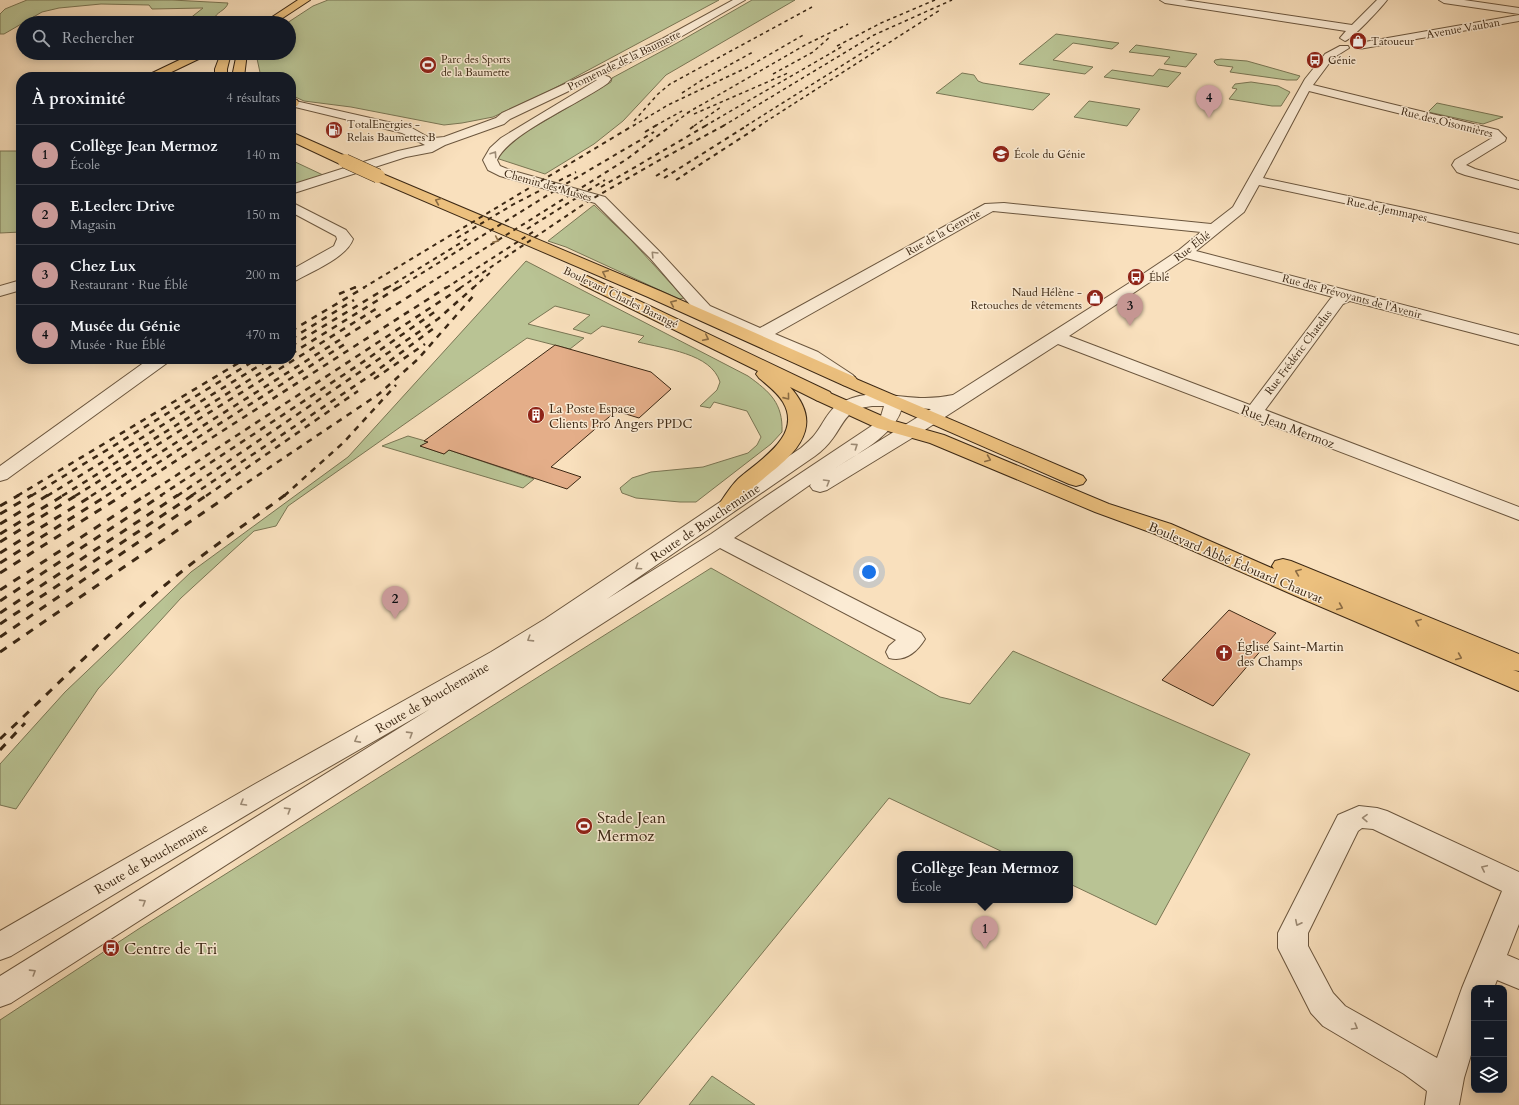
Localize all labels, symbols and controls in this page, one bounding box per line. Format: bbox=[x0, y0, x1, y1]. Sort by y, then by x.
street label: Avenue Vauban bbox=[1425, 15, 1502, 42]
search box bbox=[16, 16, 296, 60]
street label: Promenade de la Baumette bbox=[565, 26, 683, 94]
icon: search bbox=[30, 27, 52, 49]
text: Rechercher bbox=[62, 28, 134, 48]
shop icon: Tatoueur bbox=[1348, 31, 1368, 51]
place label: Tatoueur bbox=[1371, 34, 1415, 49]
bus stop icon: Génie bbox=[1305, 50, 1325, 70]
place label: Parc des Sports de la Baumette bbox=[441, 52, 511, 80]
place label: Génie bbox=[1328, 53, 1356, 68]
sports icon: Parc des Sports de la Baumette bbox=[418, 55, 438, 75]
pin: 4 bbox=[1196, 85, 1222, 118]
text: À proximité bbox=[32, 87, 126, 110]
text: 4 résultats bbox=[226, 89, 280, 107]
street label: Rue des Oisonnières bbox=[1399, 104, 1495, 141]
place label: TotalEnergies - Relais Baumettes B bbox=[347, 117, 436, 145]
fuel station icon: TotalEnergies - Relais Baumettes B bbox=[324, 120, 344, 140]
text: Collège Jean Mermoz bbox=[70, 136, 218, 156]
school or university icon: École du Génie bbox=[991, 144, 1011, 164]
text: 1 bbox=[42, 146, 48, 164]
text: 140 m bbox=[246, 146, 280, 164]
place label: École du Génie bbox=[1014, 147, 1085, 162]
one-way arrow bbox=[489, 151, 496, 158]
text: École bbox=[70, 156, 100, 174]
street label: Chemin des Musses bbox=[502, 166, 594, 205]
street label: Rue de Jemmapes bbox=[1345, 194, 1429, 225]
text: E.Leclerc Drive bbox=[70, 196, 175, 216]
one-way arrow bbox=[434, 198, 441, 206]
text: 2 bbox=[42, 206, 48, 224]
text: 150 m bbox=[246, 206, 280, 224]
street label: Rue de la Genvrie bbox=[903, 206, 983, 259]
text: Magasin bbox=[70, 216, 116, 234]
street label: Rue Éblé bbox=[1171, 228, 1214, 265]
one-way arrow bbox=[491, 235, 499, 243]
one-way arrow bbox=[651, 251, 659, 259]
text: Chez Lux bbox=[70, 256, 136, 276]
street label: Boulevard Charles Barangé bbox=[561, 263, 681, 332]
text: 3 bbox=[42, 266, 48, 284]
text: 200 m bbox=[246, 266, 280, 284]
bus stop icon: Éblé bbox=[1126, 267, 1146, 287]
one-way arrow bbox=[602, 270, 610, 278]
place label: Éblé bbox=[1149, 270, 1170, 285]
street label: Rue des Prévoyants de l'Avenir bbox=[1280, 271, 1424, 323]
text: Restaurant · Rue Éblé bbox=[70, 276, 188, 294]
place label: Naud Hélène - Retouches de vêtements bbox=[971, 285, 1082, 313]
shop icon: Naud Hélène - Retouches de vêtements bbox=[1085, 288, 1105, 308]
pin: 3 bbox=[1117, 293, 1143, 326]
one-way arrow bbox=[670, 299, 677, 307]
street label: Rue Frédéric Chatelus bbox=[1261, 306, 1336, 398]
text: Musée du Génie bbox=[70, 316, 181, 336]
text: 4 bbox=[42, 326, 48, 344]
text: 470 m bbox=[246, 326, 280, 344]
one-way arrow bbox=[702, 334, 710, 341]
text: Musée · Rue Éblé bbox=[70, 336, 166, 354]
one-way arrow bbox=[783, 392, 790, 399]
place label: La Poste Espace Clients Pro Angers PPDC bbox=[549, 400, 692, 433]
street label: Rue Jean Mermoz bbox=[1238, 401, 1337, 453]
building icon: La Poste Espace Clients Pro Angers PPDC bbox=[526, 405, 546, 425]
one-way arrow bbox=[851, 443, 858, 451]
one-way arrow bbox=[984, 454, 991, 462]
street label: Route de Bouchemaine bbox=[647, 479, 764, 566]
one-way arrow bbox=[823, 479, 830, 486]
street label: Boulevard Abbé Édouard Chauvat bbox=[1145, 518, 1326, 608]
one-way arrow bbox=[635, 562, 642, 569]
your location bbox=[859, 562, 879, 582]
one-way arrow bbox=[1294, 569, 1301, 577]
pin: 2 bbox=[382, 586, 408, 619]
one-way arrow bbox=[1336, 602, 1343, 610]
one-way arrow bbox=[1415, 618, 1422, 626]
one-way arrow bbox=[527, 635, 534, 642]
place label: Église Saint-Martin des Champs bbox=[1237, 638, 1344, 671]
church icon: Église Saint-Martin des Champs bbox=[1214, 643, 1234, 663]
one-way arrow bbox=[1456, 653, 1463, 661]
street label: Route de Bouchemaine bbox=[372, 658, 493, 738]
one-way arrow bbox=[406, 731, 413, 739]
one-way arrow bbox=[354, 735, 361, 742]
one-way arrow bbox=[240, 799, 248, 806]
place label: Stade Jean Mermoz bbox=[597, 807, 666, 847]
one-way arrow bbox=[284, 808, 291, 815]
one-way arrow bbox=[1362, 814, 1368, 822]
sports icon: Stade Jean Mermoz bbox=[574, 816, 594, 836]
street label: Route de Bouchemaine bbox=[91, 819, 212, 899]
popup bbox=[897, 851, 1073, 903]
text: Collège Jean Mermoz bbox=[911, 858, 1059, 878]
one-way arrow bbox=[1480, 865, 1488, 873]
text: École bbox=[911, 878, 941, 896]
one-way arrow bbox=[139, 899, 146, 907]
pin: 1 bbox=[972, 916, 998, 949]
one-way arrow bbox=[1295, 918, 1303, 926]
bus stop icon: Centre de Tri bbox=[101, 938, 121, 958]
place label: Centre de Tri bbox=[124, 938, 218, 960]
one-way arrow bbox=[29, 969, 36, 976]
map controls bbox=[1471, 985, 1507, 1093]
button: + bbox=[1471, 985, 1507, 1021]
button: − bbox=[1471, 1021, 1507, 1057]
one-way arrow bbox=[1350, 1023, 1358, 1030]
button: layers bbox=[1471, 1057, 1507, 1093]

